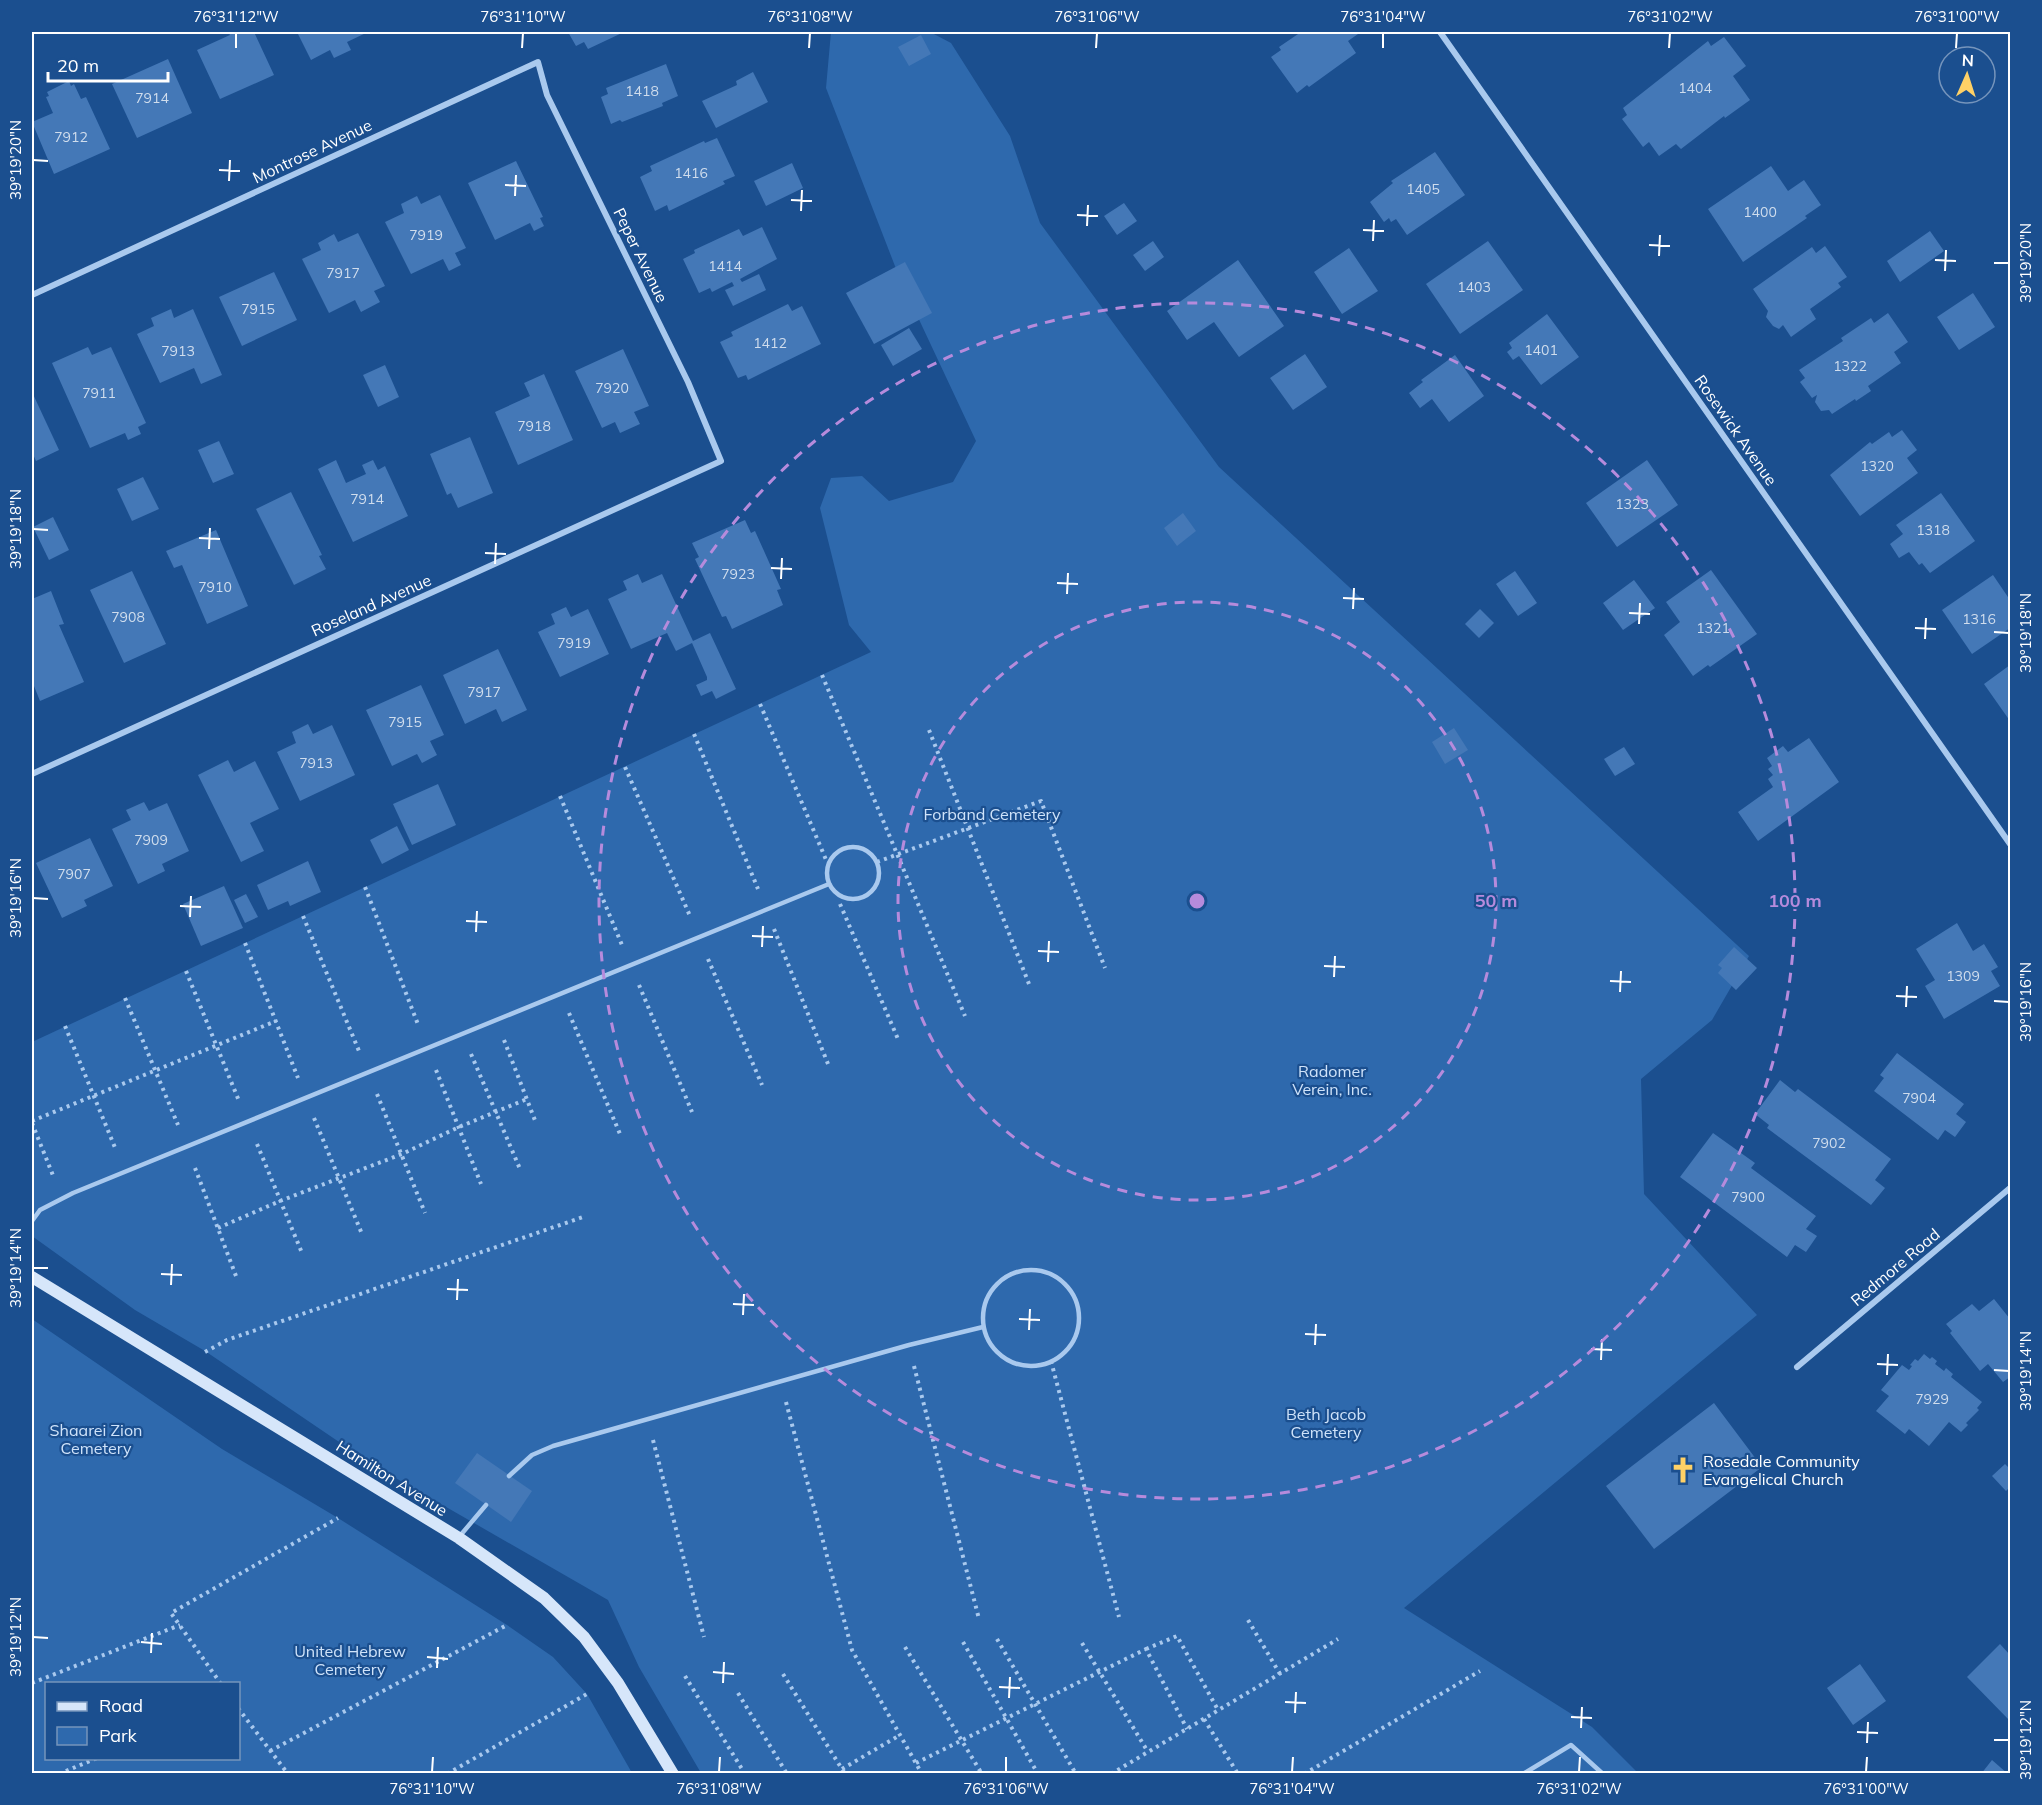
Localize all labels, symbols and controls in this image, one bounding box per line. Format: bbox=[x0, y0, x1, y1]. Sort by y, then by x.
text: 76°31'12"W bbox=[193, 7, 279, 26]
text: 76°31'10"W bbox=[480, 7, 566, 26]
text: 76°31'08"W bbox=[767, 7, 853, 26]
text: 76°31'06"W bbox=[1054, 7, 1140, 26]
text: 76°31'04"W bbox=[1340, 7, 1426, 26]
text: 76°31'02"W bbox=[1627, 7, 1713, 26]
text: 76°31'00"W bbox=[1914, 7, 2000, 26]
scale bar bbox=[48, 45, 168, 83]
north arrow bbox=[1937, 45, 1997, 105]
text: N bbox=[1961, 50, 1974, 70]
text: 20 m bbox=[57, 54, 99, 77]
house number: 1404 bbox=[1678, 79, 1712, 97]
house number: 1418 bbox=[625, 82, 659, 100]
house number: 7914 bbox=[135, 89, 169, 107]
street label: Montrose Avenue bbox=[249, 115, 375, 187]
text: 39°19'20"N bbox=[6, 120, 25, 200]
house number: 7912 bbox=[54, 128, 88, 146]
house number: 1416 bbox=[674, 164, 708, 182]
house number: 1405 bbox=[1406, 180, 1440, 198]
house number: 1400 bbox=[1743, 203, 1777, 221]
street label: Peper Avenue bbox=[609, 204, 673, 306]
text: 39°19'20"N bbox=[2016, 223, 2035, 303]
house number: 7919 bbox=[409, 226, 443, 244]
house number: 1414 bbox=[708, 257, 742, 275]
house number: 7917 bbox=[326, 264, 360, 282]
house number: 1403 bbox=[1457, 278, 1491, 296]
house number: 7915 bbox=[241, 300, 275, 318]
house number: 1412 bbox=[753, 334, 787, 352]
house number: 1401 bbox=[1524, 341, 1558, 359]
house number: 7913 bbox=[161, 342, 195, 360]
house number: 1322 bbox=[1833, 357, 1867, 375]
street label: Rosewick Avenue bbox=[1690, 371, 1782, 489]
house number: 7920 bbox=[595, 379, 629, 397]
house number: 7911 bbox=[82, 384, 116, 402]
house number: 7918 bbox=[517, 417, 551, 435]
house number: 1320 bbox=[1860, 457, 1894, 475]
text: 39°19'18"N bbox=[6, 489, 25, 569]
house number: 7914 bbox=[350, 490, 384, 508]
house number: 1323 bbox=[1615, 495, 1649, 513]
house number: 1318 bbox=[1916, 521, 1950, 539]
house number: 7923 bbox=[721, 565, 755, 583]
street label: Roseland Avenue bbox=[308, 570, 434, 640]
house number: 7910 bbox=[198, 578, 232, 596]
text: 39°19'18"N bbox=[2016, 593, 2035, 673]
house number: 7908 bbox=[111, 608, 145, 626]
house number: 1316 bbox=[1962, 610, 1996, 628]
house number: 1321 bbox=[1696, 619, 1730, 637]
house number: 7919 bbox=[557, 634, 591, 652]
house number: 7917 bbox=[467, 683, 501, 701]
house number: 7915 bbox=[388, 713, 422, 731]
house number: 7913 bbox=[299, 754, 333, 772]
park label: Forband Cemetery bbox=[924, 804, 1061, 824]
house number: 7909 bbox=[134, 831, 168, 849]
text: 39°19'16"N bbox=[6, 858, 25, 938]
house number: 7907 bbox=[57, 865, 91, 883]
text: 50 m bbox=[1475, 889, 1517, 912]
text: 100 m bbox=[1768, 889, 1822, 912]
centre of rings bbox=[1187, 891, 1207, 911]
text: 39°19'16"N bbox=[2016, 962, 2035, 1042]
house number: 1309 bbox=[1946, 967, 1980, 985]
park label: Radomer Verein, Inc. bbox=[1292, 1061, 1372, 1099]
house number: 7904 bbox=[1902, 1089, 1936, 1107]
house number: 7902 bbox=[1812, 1134, 1846, 1152]
house number: 7900 bbox=[1731, 1188, 1765, 1206]
street label: Redmore Road bbox=[1846, 1224, 1944, 1310]
text: 39°19'14"N bbox=[6, 1228, 25, 1308]
text: 39°19'14"N bbox=[2016, 1331, 2035, 1411]
house number: 7929 bbox=[1915, 1390, 1949, 1408]
park label: Beth Jacob Cemetery bbox=[1286, 1404, 1366, 1442]
park label: Shaarei Zion Cemetery bbox=[50, 1420, 142, 1458]
street label: Hamilton Avenue bbox=[333, 1436, 451, 1520]
place label: Rosedale Community Evangelical Church bbox=[1703, 1451, 1860, 1489]
church icon: Rosedale Community Evangelical Church bbox=[1668, 1455, 1698, 1485]
text: 39°19'12"N bbox=[6, 1597, 25, 1677]
park label: United Hebrew Cemetery bbox=[294, 1641, 406, 1679]
legend bbox=[45, 1682, 240, 1760]
text: Road bbox=[99, 1694, 143, 1717]
text: 39°19'12"N bbox=[2016, 1700, 2035, 1780]
text: Park bbox=[99, 1724, 138, 1747]
text: 76°31'10"W bbox=[389, 1779, 475, 1798]
text: 76°31'08"W bbox=[676, 1779, 762, 1798]
text: 76°31'06"W bbox=[963, 1779, 1049, 1798]
text: 76°31'04"W bbox=[1249, 1779, 1335, 1798]
text: 76°31'02"W bbox=[1536, 1779, 1622, 1798]
text: 76°31'00"W bbox=[1823, 1779, 1909, 1798]

